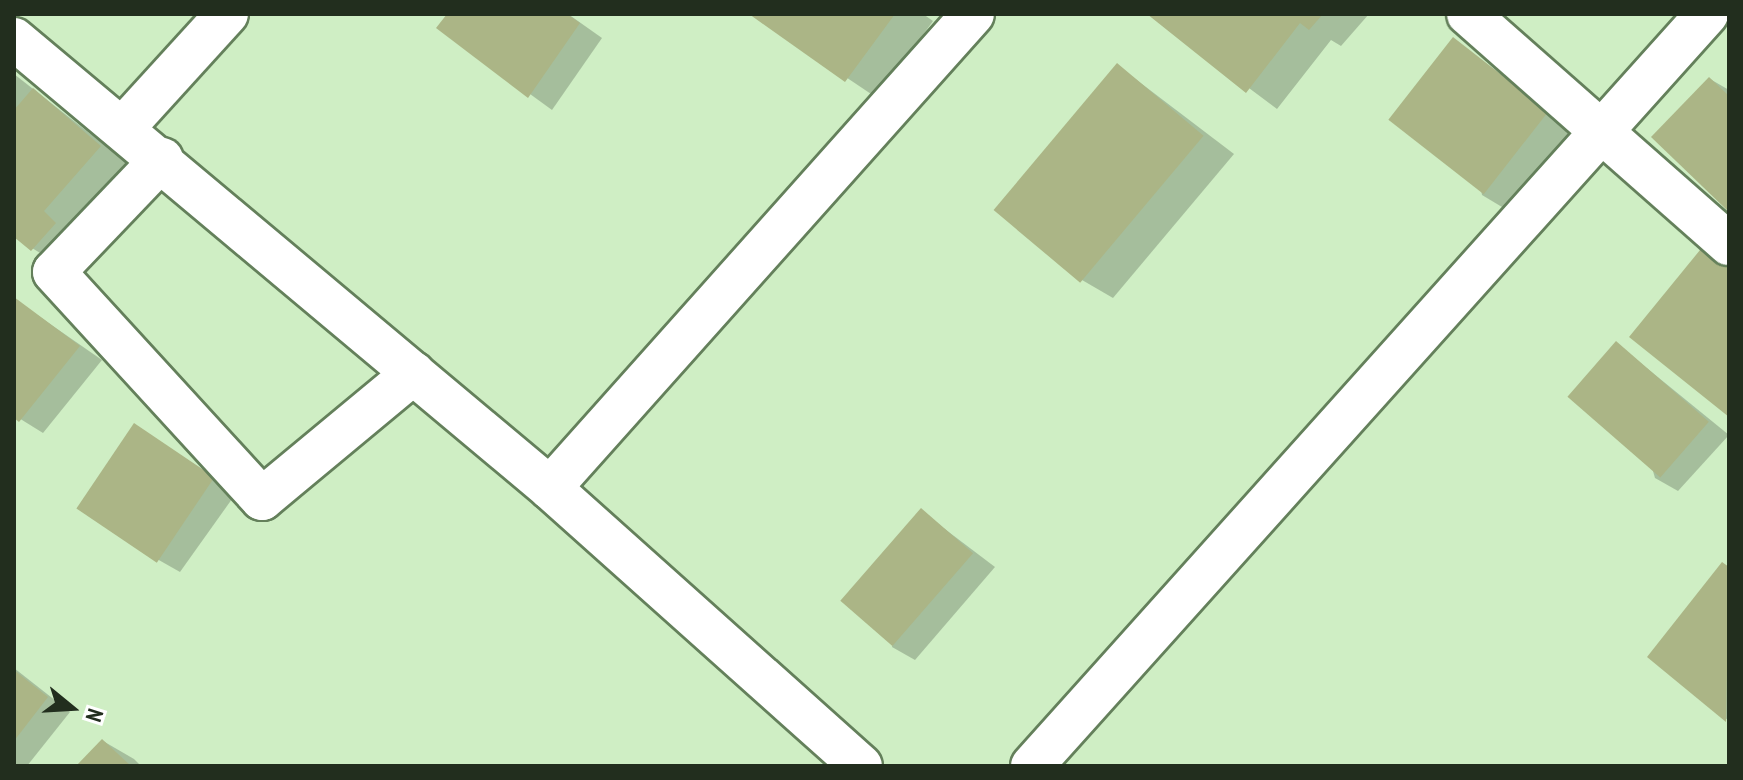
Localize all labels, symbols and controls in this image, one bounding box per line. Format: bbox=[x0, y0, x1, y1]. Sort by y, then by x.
north arrow bbox=[32, 668, 112, 748]
text: N bbox=[80, 705, 110, 725]

